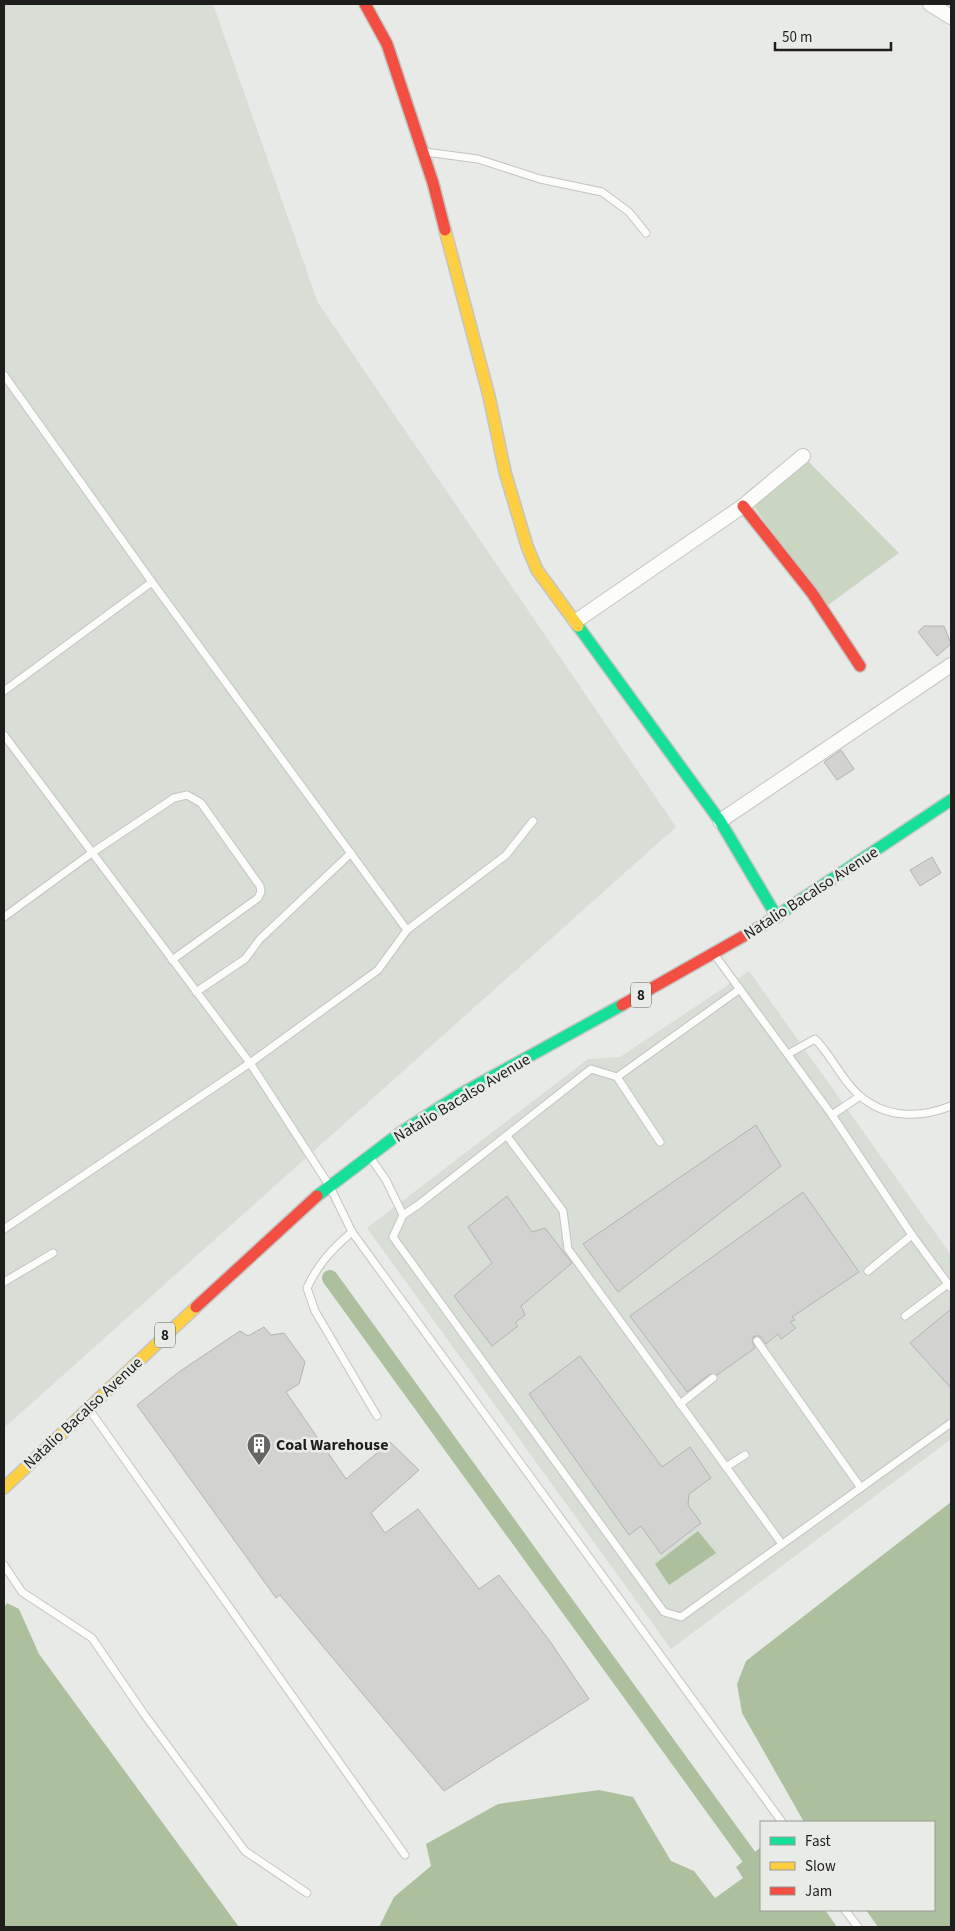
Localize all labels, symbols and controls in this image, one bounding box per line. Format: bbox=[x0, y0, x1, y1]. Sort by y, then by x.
scale bar bbox=[775, 20, 891, 52]
text: 50 m bbox=[782, 27, 812, 48]
street label: Natalio Bacalso Avenue bbox=[740, 841, 882, 945]
road number: 8 bbox=[631, 982, 651, 1008]
street label: Natalio Bacalso Avenue bbox=[390, 1048, 535, 1148]
road number: 8 bbox=[155, 1322, 175, 1348]
street label: Natalio Bacalso Avenue bbox=[19, 1352, 148, 1474]
building icon: Coal Warehouse bbox=[246, 1432, 272, 1466]
place label: Coal Warehouse bbox=[276, 1434, 388, 1456]
legend bbox=[760, 1821, 935, 1911]
text: Fast bbox=[805, 1831, 831, 1852]
text: Slow bbox=[805, 1856, 836, 1877]
text: Jam bbox=[805, 1881, 832, 1902]

